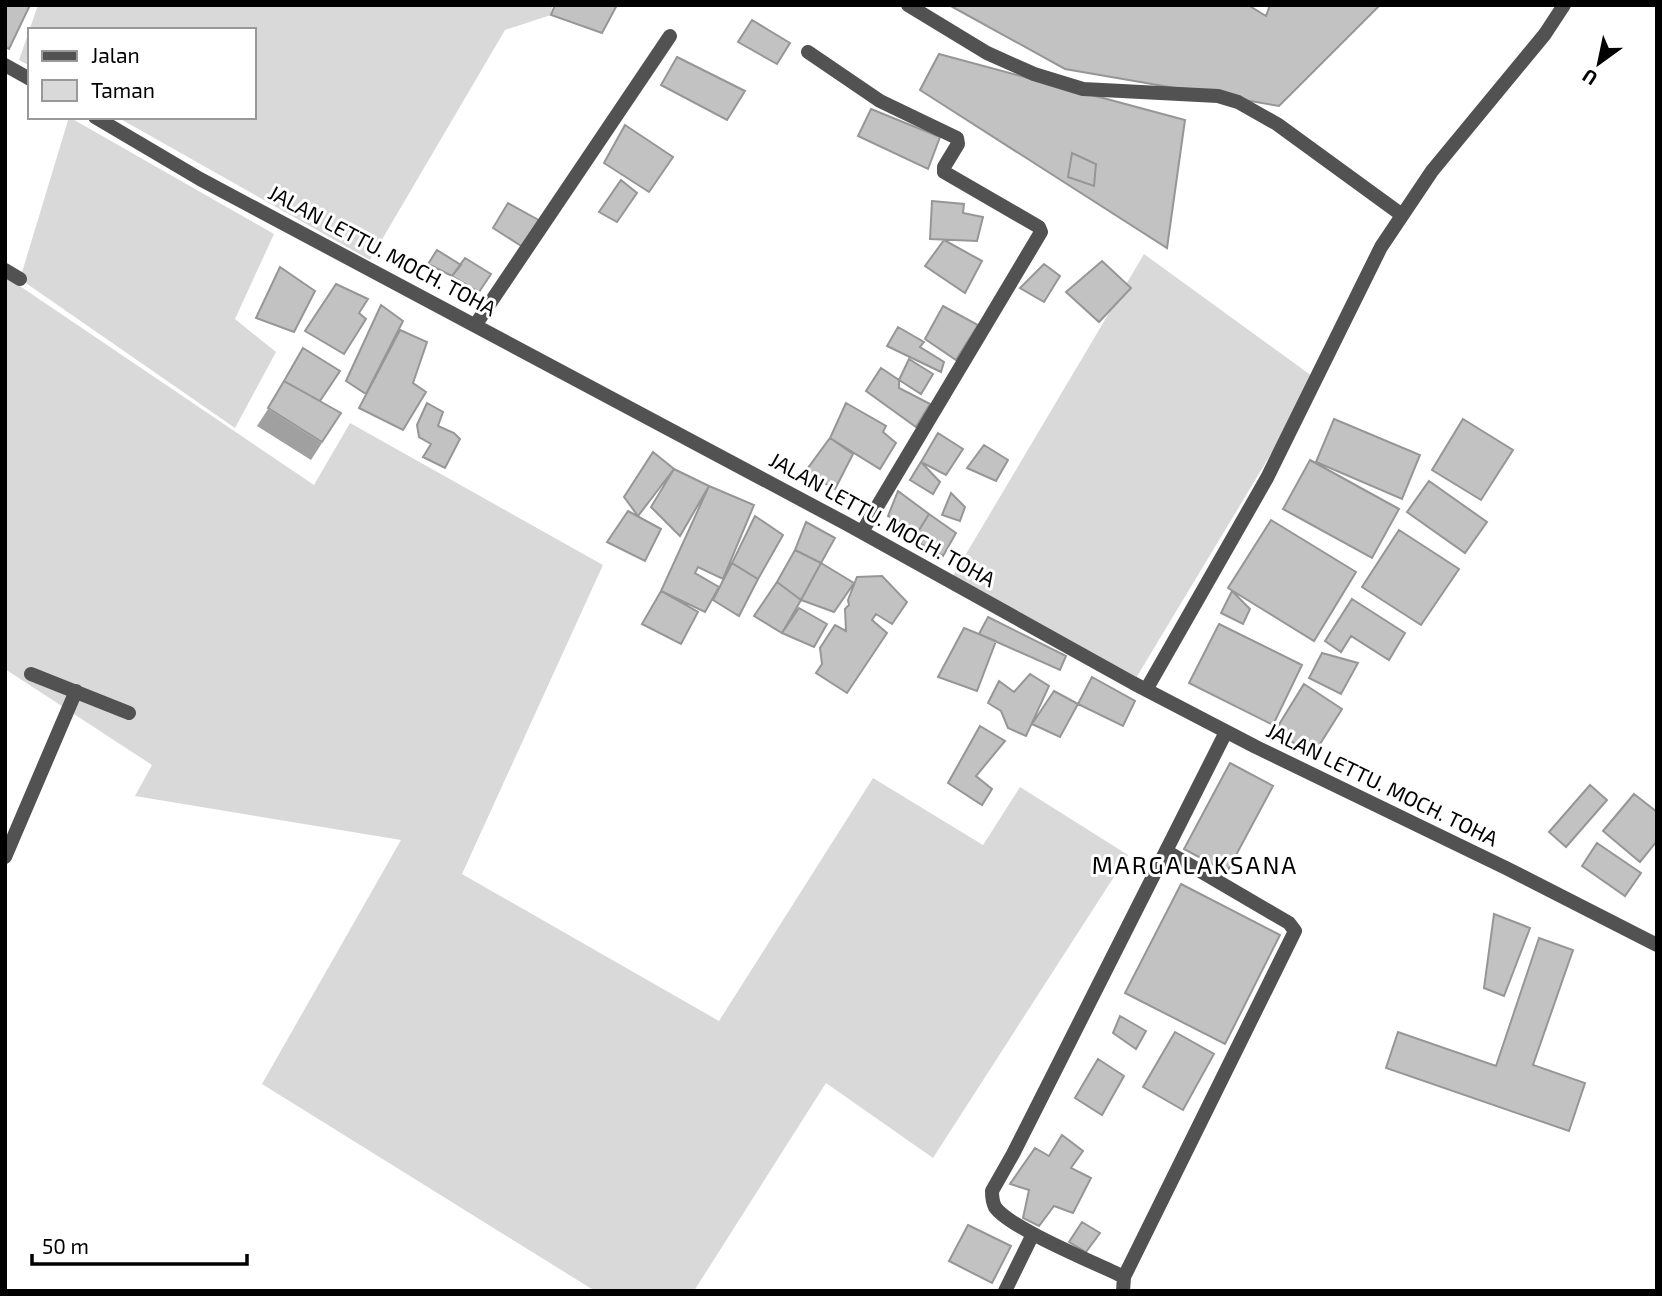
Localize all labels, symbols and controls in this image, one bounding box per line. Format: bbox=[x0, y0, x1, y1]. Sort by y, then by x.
legend bbox=[28, 28, 256, 119]
north arrow bbox=[1564, 28, 1634, 98]
text: Jalan bbox=[91, 42, 140, 67]
text: U bbox=[1578, 64, 1601, 91]
text: Taman bbox=[91, 77, 155, 102]
street label: JALAN LETTU. MOCH. TOHA bbox=[265, 179, 501, 320]
street label: JALAN LETTU. MOCH. TOHA bbox=[765, 446, 1000, 591]
street label: JALAN LETTU. MOCH. TOHA bbox=[1263, 717, 1502, 851]
district label: MARGALAKSANA bbox=[1092, 850, 1298, 879]
scale bar bbox=[32, 1222, 247, 1266]
text: 50 m bbox=[42, 1233, 89, 1258]

